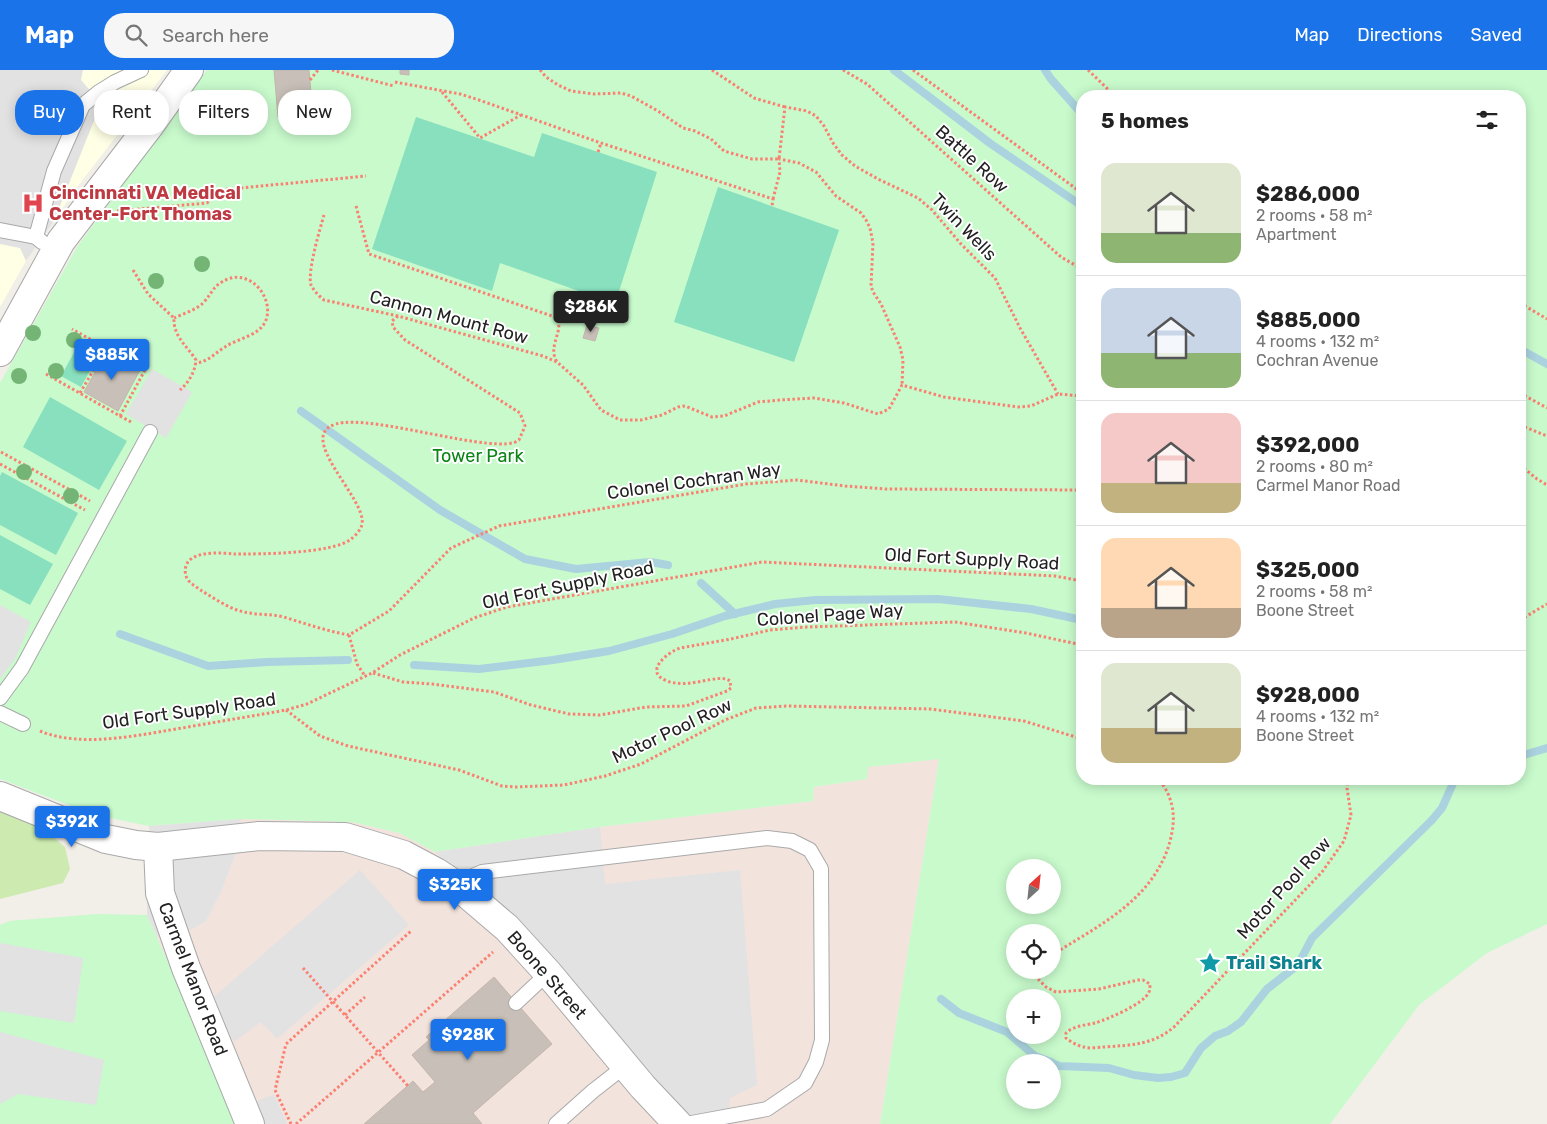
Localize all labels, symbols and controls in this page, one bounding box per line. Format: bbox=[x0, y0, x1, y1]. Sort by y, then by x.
search box bbox=[104, 13, 454, 58]
text: Map bbox=[25, 21, 74, 49]
icon: search bbox=[122, 21, 150, 49]
text: Search here bbox=[162, 24, 269, 47]
text: Map bbox=[1294, 24, 1329, 46]
text: Directions bbox=[1357, 24, 1443, 46]
text: Saved bbox=[1471, 24, 1522, 46]
chip: Buy bbox=[15, 90, 84, 135]
chip: Rent bbox=[94, 90, 169, 135]
chip: Filters bbox=[179, 90, 268, 135]
chip: New bbox=[278, 90, 351, 135]
icon: filters bbox=[1473, 106, 1501, 134]
text: 5 homes bbox=[1101, 108, 1189, 133]
street label: Battle Row bbox=[931, 120, 1013, 198]
text: $286,000 bbox=[1256, 181, 1360, 206]
place label: Cincinnati VA Medical Center-Fort Thomas bbox=[49, 182, 241, 225]
icon: home bbox=[1141, 183, 1201, 243]
street label: Twin Wells bbox=[927, 189, 1001, 265]
hospital icon: Cincinnati VA Medical Center-Fort Thomas bbox=[20, 190, 46, 216]
text: 2 rooms · 58 m² bbox=[1256, 206, 1372, 225]
text: Apartment bbox=[1256, 225, 1336, 244]
street label: Cannon Mount Row bbox=[367, 285, 531, 349]
pin: $286K bbox=[556, 290, 626, 333]
text: $286K bbox=[565, 297, 617, 316]
text: $885,000 bbox=[1256, 307, 1360, 332]
icon: home bbox=[1141, 308, 1201, 368]
text: 4 rooms · 132 m² bbox=[1256, 332, 1379, 351]
pin: $885K bbox=[77, 338, 147, 381]
text: $885K bbox=[85, 345, 139, 364]
text: Cochran Avenue bbox=[1256, 351, 1378, 370]
text: $392,000 bbox=[1256, 432, 1360, 457]
icon: home bbox=[1141, 433, 1201, 493]
park label: Tower Park bbox=[432, 445, 524, 467]
text: 2 rooms · 80 m² bbox=[1256, 457, 1373, 476]
street label: Colonel Cochran Way bbox=[606, 458, 782, 504]
text: Carmel Manor Road bbox=[1256, 476, 1401, 495]
street label: Old Fort Supply Road bbox=[884, 543, 1060, 575]
street label: Old Fort Supply Road bbox=[480, 556, 656, 614]
text: $325,000 bbox=[1256, 557, 1360, 582]
icon: home bbox=[1141, 558, 1201, 618]
text: 2 rooms · 58 m² bbox=[1256, 582, 1372, 601]
street label: Colonel Page Way bbox=[756, 599, 904, 631]
text: Boone Street bbox=[1256, 601, 1354, 620]
text: $928,000 bbox=[1256, 682, 1360, 707]
icon: home bbox=[1141, 683, 1201, 743]
street label: Old Fort Supply Road bbox=[101, 688, 277, 734]
street label: Motor Pool Row bbox=[609, 694, 735, 768]
text: 4 rooms · 132 m² bbox=[1256, 707, 1379, 726]
text: Boone Street bbox=[1256, 726, 1354, 745]
pin: $392K bbox=[37, 806, 107, 848]
text: $392K bbox=[46, 812, 98, 831]
street label: Motor Pool Row bbox=[1232, 832, 1336, 944]
north arrow bbox=[1006, 859, 1061, 914]
map controls bbox=[1006, 859, 1061, 1109]
pin: $325K bbox=[420, 868, 490, 911]
text: $325K bbox=[429, 875, 481, 894]
street label: Carmel Manor Road bbox=[154, 899, 232, 1059]
button: locate bbox=[1006, 924, 1061, 979]
street label: Boone Street bbox=[503, 926, 591, 1024]
place icon: Trail Shark bbox=[1197, 950, 1223, 976]
place label: Trail Shark bbox=[1226, 952, 1323, 974]
button: + bbox=[1006, 989, 1061, 1044]
pin: $928K bbox=[433, 1018, 503, 1061]
text: $928K bbox=[442, 1025, 494, 1044]
button: − bbox=[1006, 1054, 1061, 1109]

